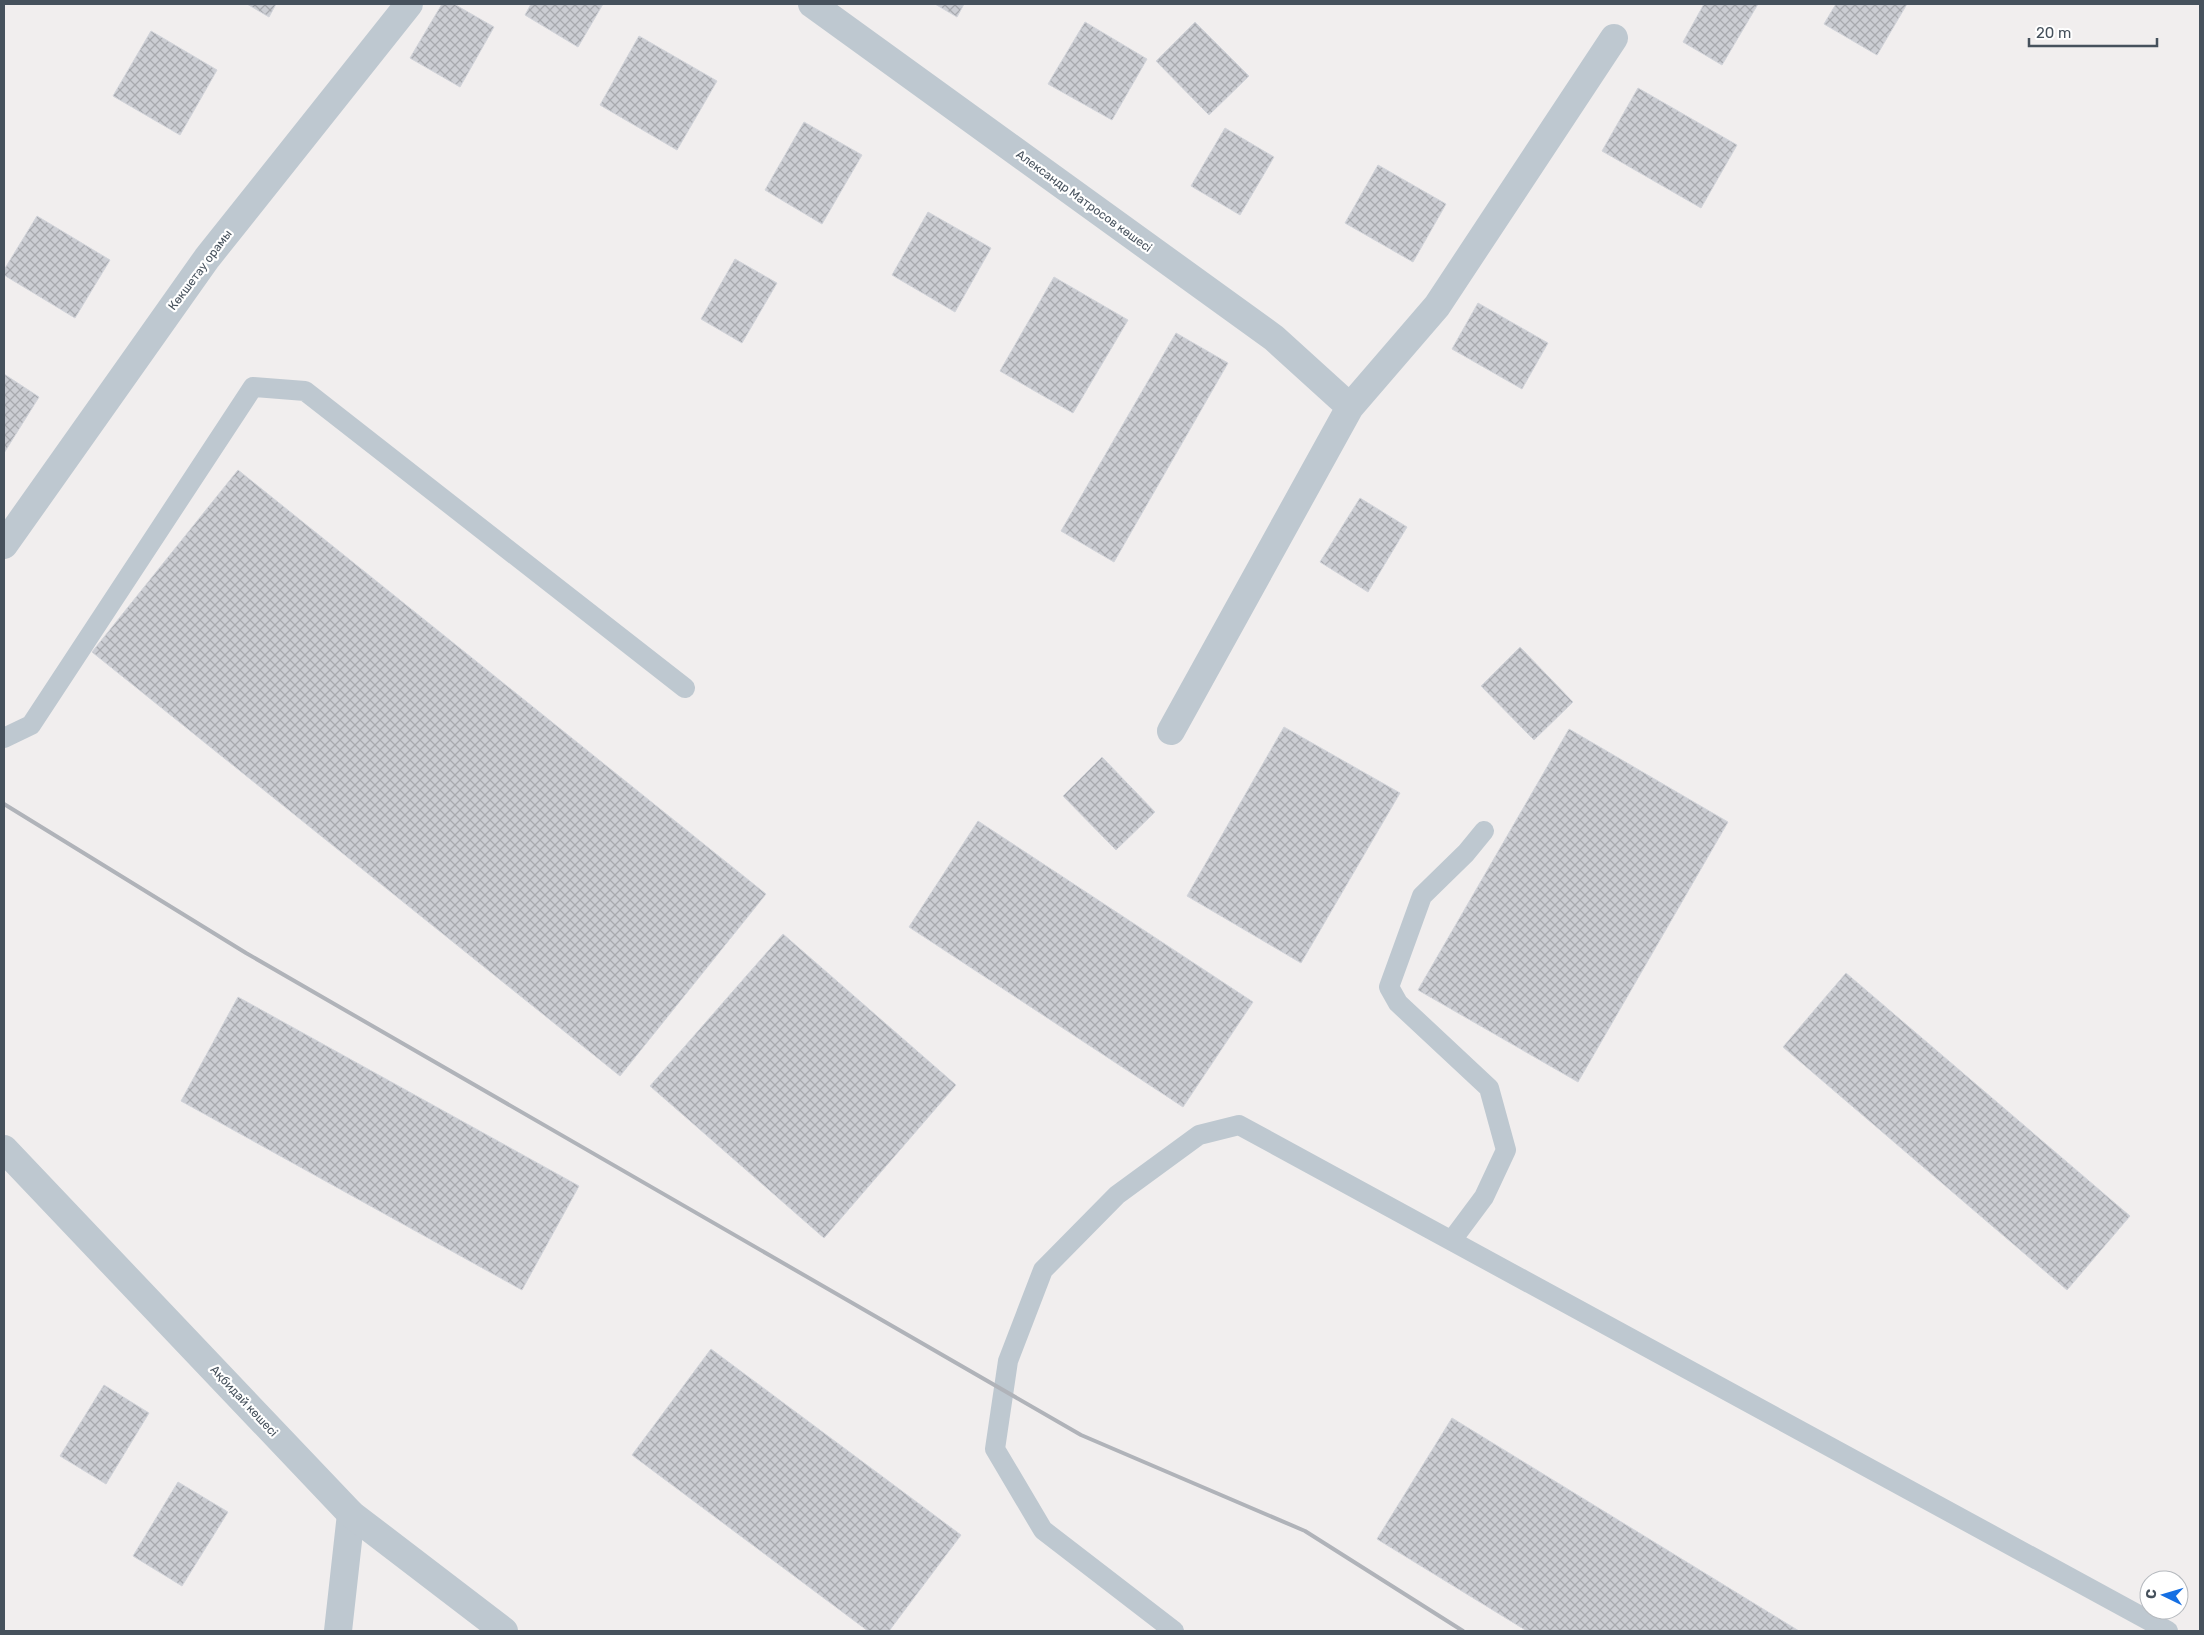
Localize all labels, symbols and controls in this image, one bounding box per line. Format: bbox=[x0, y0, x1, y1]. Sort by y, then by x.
scale bar bbox=[2029, 15, 2156, 47]
text: 20 m bbox=[2036, 24, 2071, 42]
street label: Александр Матросов көшесі bbox=[1013, 147, 1155, 255]
street label: Көкшетау орамы bbox=[165, 227, 235, 313]
street label: Ақбидай көшесі bbox=[207, 1363, 281, 1440]
north arrow bbox=[2139, 1570, 2189, 1620]
text: С bbox=[2143, 1588, 2160, 1600]

